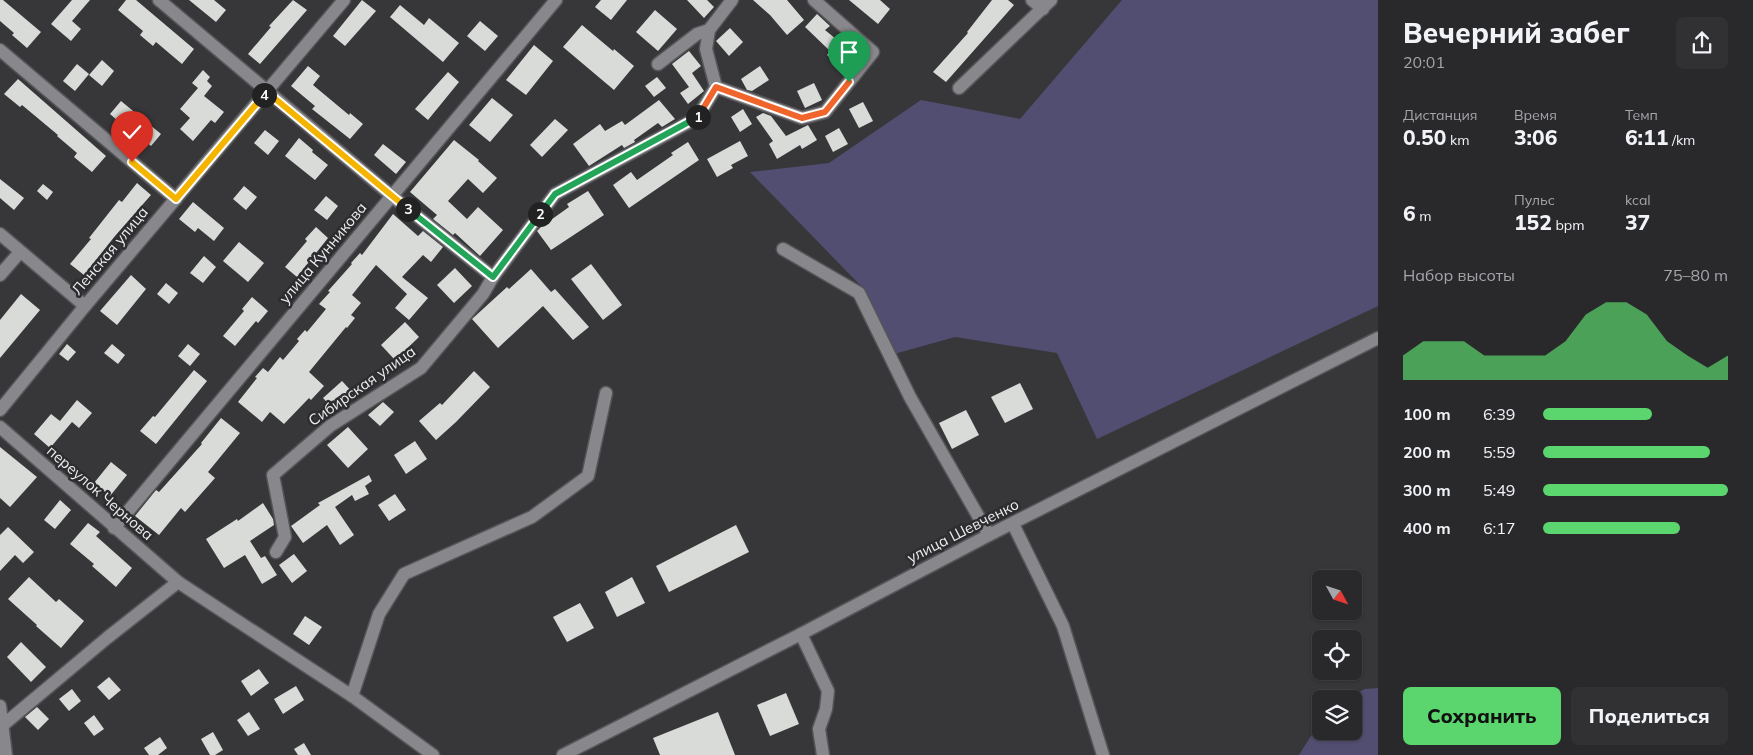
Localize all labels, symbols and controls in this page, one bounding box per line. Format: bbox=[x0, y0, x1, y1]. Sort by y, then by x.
text: Вечерний забег bbox=[1403, 15, 1630, 50]
button: share bbox=[1676, 17, 1728, 69]
pin bbox=[828, 31, 870, 82]
icon: arrive bbox=[835, 38, 863, 66]
text: 20:01 bbox=[1403, 52, 1445, 72]
pin: 4 bbox=[252, 82, 276, 108]
text: 4 bbox=[260, 86, 269, 104]
pin: 1 bbox=[686, 104, 710, 130]
text: Дистанция bbox=[1403, 106, 1477, 124]
text: Время bbox=[1514, 106, 1557, 124]
text: Темп bbox=[1625, 106, 1658, 124]
text: 1 bbox=[694, 108, 703, 126]
pin bbox=[111, 111, 153, 162]
icon: check bbox=[118, 118, 146, 146]
text: 0.50 bbox=[1403, 124, 1446, 150]
text: 3:06 bbox=[1514, 124, 1557, 150]
text: 6:11 bbox=[1625, 124, 1668, 150]
text: km bbox=[1446, 131, 1469, 149]
text: /km bbox=[1668, 131, 1695, 149]
text: Пульс bbox=[1514, 191, 1555, 209]
text: kcal bbox=[1625, 191, 1651, 209]
pin: 3 bbox=[396, 196, 420, 222]
street label: улица Кунникова bbox=[275, 198, 371, 307]
text: 3 bbox=[404, 200, 413, 218]
text: 6 bbox=[1403, 200, 1416, 226]
pin: 2 bbox=[528, 202, 552, 226]
street label: Ленская улица bbox=[67, 203, 152, 299]
text: 2 bbox=[536, 205, 545, 223]
text: m bbox=[1416, 207, 1432, 225]
text: 152 bbox=[1514, 209, 1552, 235]
text: 37 bbox=[1625, 209, 1650, 235]
text: bpm bbox=[1552, 216, 1585, 234]
text: Набор высоты bbox=[1403, 265, 1515, 285]
text: 75–80 m bbox=[1663, 265, 1728, 285]
street label: Сибирская улица bbox=[304, 341, 419, 430]
text: 100 m bbox=[1403, 404, 1451, 424]
text: 6:39 bbox=[1483, 404, 1515, 424]
street label: переулок Чернова bbox=[43, 441, 157, 544]
text: 200 m bbox=[1403, 442, 1451, 462]
text: 5:59 bbox=[1483, 442, 1515, 462]
text: 300 m bbox=[1403, 480, 1451, 500]
text: 5:49 bbox=[1483, 480, 1515, 500]
street label: улица Шевченко bbox=[904, 494, 1022, 567]
text: 400 m bbox=[1403, 518, 1451, 538]
text: 6:17 bbox=[1483, 518, 1515, 538]
north arrow bbox=[1312, 570, 1362, 620]
map controls bbox=[1312, 570, 1362, 740]
button: locate bbox=[1312, 630, 1362, 680]
button: Сохранить bbox=[1403, 687, 1561, 745]
button: Поделиться bbox=[1571, 687, 1728, 745]
button: layers bbox=[1312, 690, 1362, 740]

